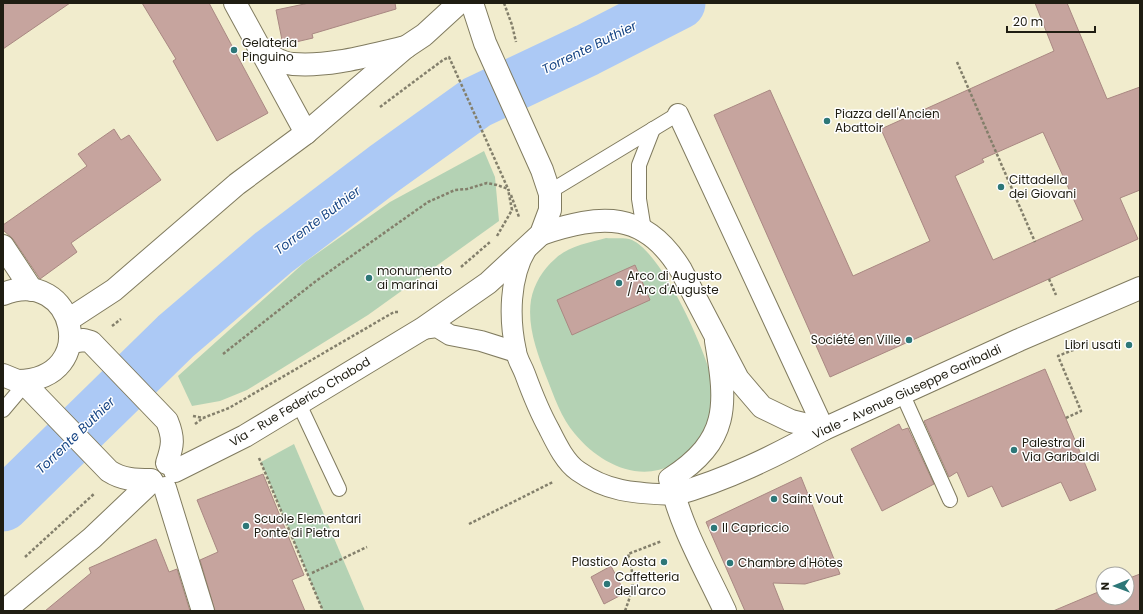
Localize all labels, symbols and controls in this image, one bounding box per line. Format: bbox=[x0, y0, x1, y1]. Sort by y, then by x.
scale bar bbox=[1007, 8, 1095, 34]
text: 20 m bbox=[1013, 13, 1043, 30]
water label: Torrente Buthier bbox=[539, 16, 641, 79]
place label: Gelateria Pinguino bbox=[242, 34, 297, 65]
marker: Gelateria Pinguino bbox=[229, 45, 239, 55]
place label: Piazza dell'Ancien Abattoir bbox=[835, 105, 940, 136]
marker: Piazza dell'Ancien Abattoir bbox=[822, 116, 832, 126]
place label: Cittadella dei Giovani bbox=[1009, 171, 1076, 202]
water label: Torrente Buthier bbox=[270, 181, 365, 259]
marker: Cittadella dei Giovani bbox=[996, 182, 1006, 192]
place label: monumento ai marinai bbox=[377, 262, 452, 293]
place label: Arco di Augusto / Arc d'Auguste bbox=[627, 267, 722, 298]
marker: monumento ai marinai bbox=[364, 273, 374, 283]
marker: Arco di Augusto / Arc d'Auguste bbox=[614, 278, 624, 288]
place label: Société en Ville bbox=[811, 331, 901, 348]
marker: Société en Ville bbox=[904, 335, 914, 345]
place label: Libri usati bbox=[1065, 336, 1121, 353]
street label: Viale - Avenue Giuseppe Garibaldi bbox=[810, 340, 1004, 443]
marker: Libri usati bbox=[1124, 340, 1134, 350]
street label: Via - Rue Federico Chabod bbox=[226, 353, 373, 450]
water label: Torrente Buthier bbox=[32, 392, 120, 478]
place label: Palestra di Via Garibaldi bbox=[1022, 434, 1100, 465]
marker: Palestra di Via Garibaldi bbox=[1009, 445, 1019, 455]
place label: Saint Vout bbox=[782, 490, 843, 507]
marker: Saint Vout bbox=[769, 494, 779, 504]
place label: Scuole Elementari Ponte di Pietra bbox=[254, 510, 361, 541]
place label: Il Capriccio bbox=[722, 519, 790, 536]
marker: Scuole Elementari Ponte di Pietra bbox=[241, 521, 251, 531]
marker: Il Capriccio bbox=[709, 523, 719, 533]
place label: Plastico Aosta bbox=[572, 553, 656, 570]
place label: Chambre d'Hôtes bbox=[738, 554, 843, 571]
marker: Plastico Aosta bbox=[659, 557, 669, 567]
marker: Chambre d'Hôtes bbox=[725, 558, 735, 568]
north arrow bbox=[1095, 566, 1135, 606]
place label: Caffetteria dell'arco bbox=[615, 568, 679, 599]
marker: Caffetteria dell'arco bbox=[602, 579, 612, 589]
text: N bbox=[1097, 582, 1113, 590]

